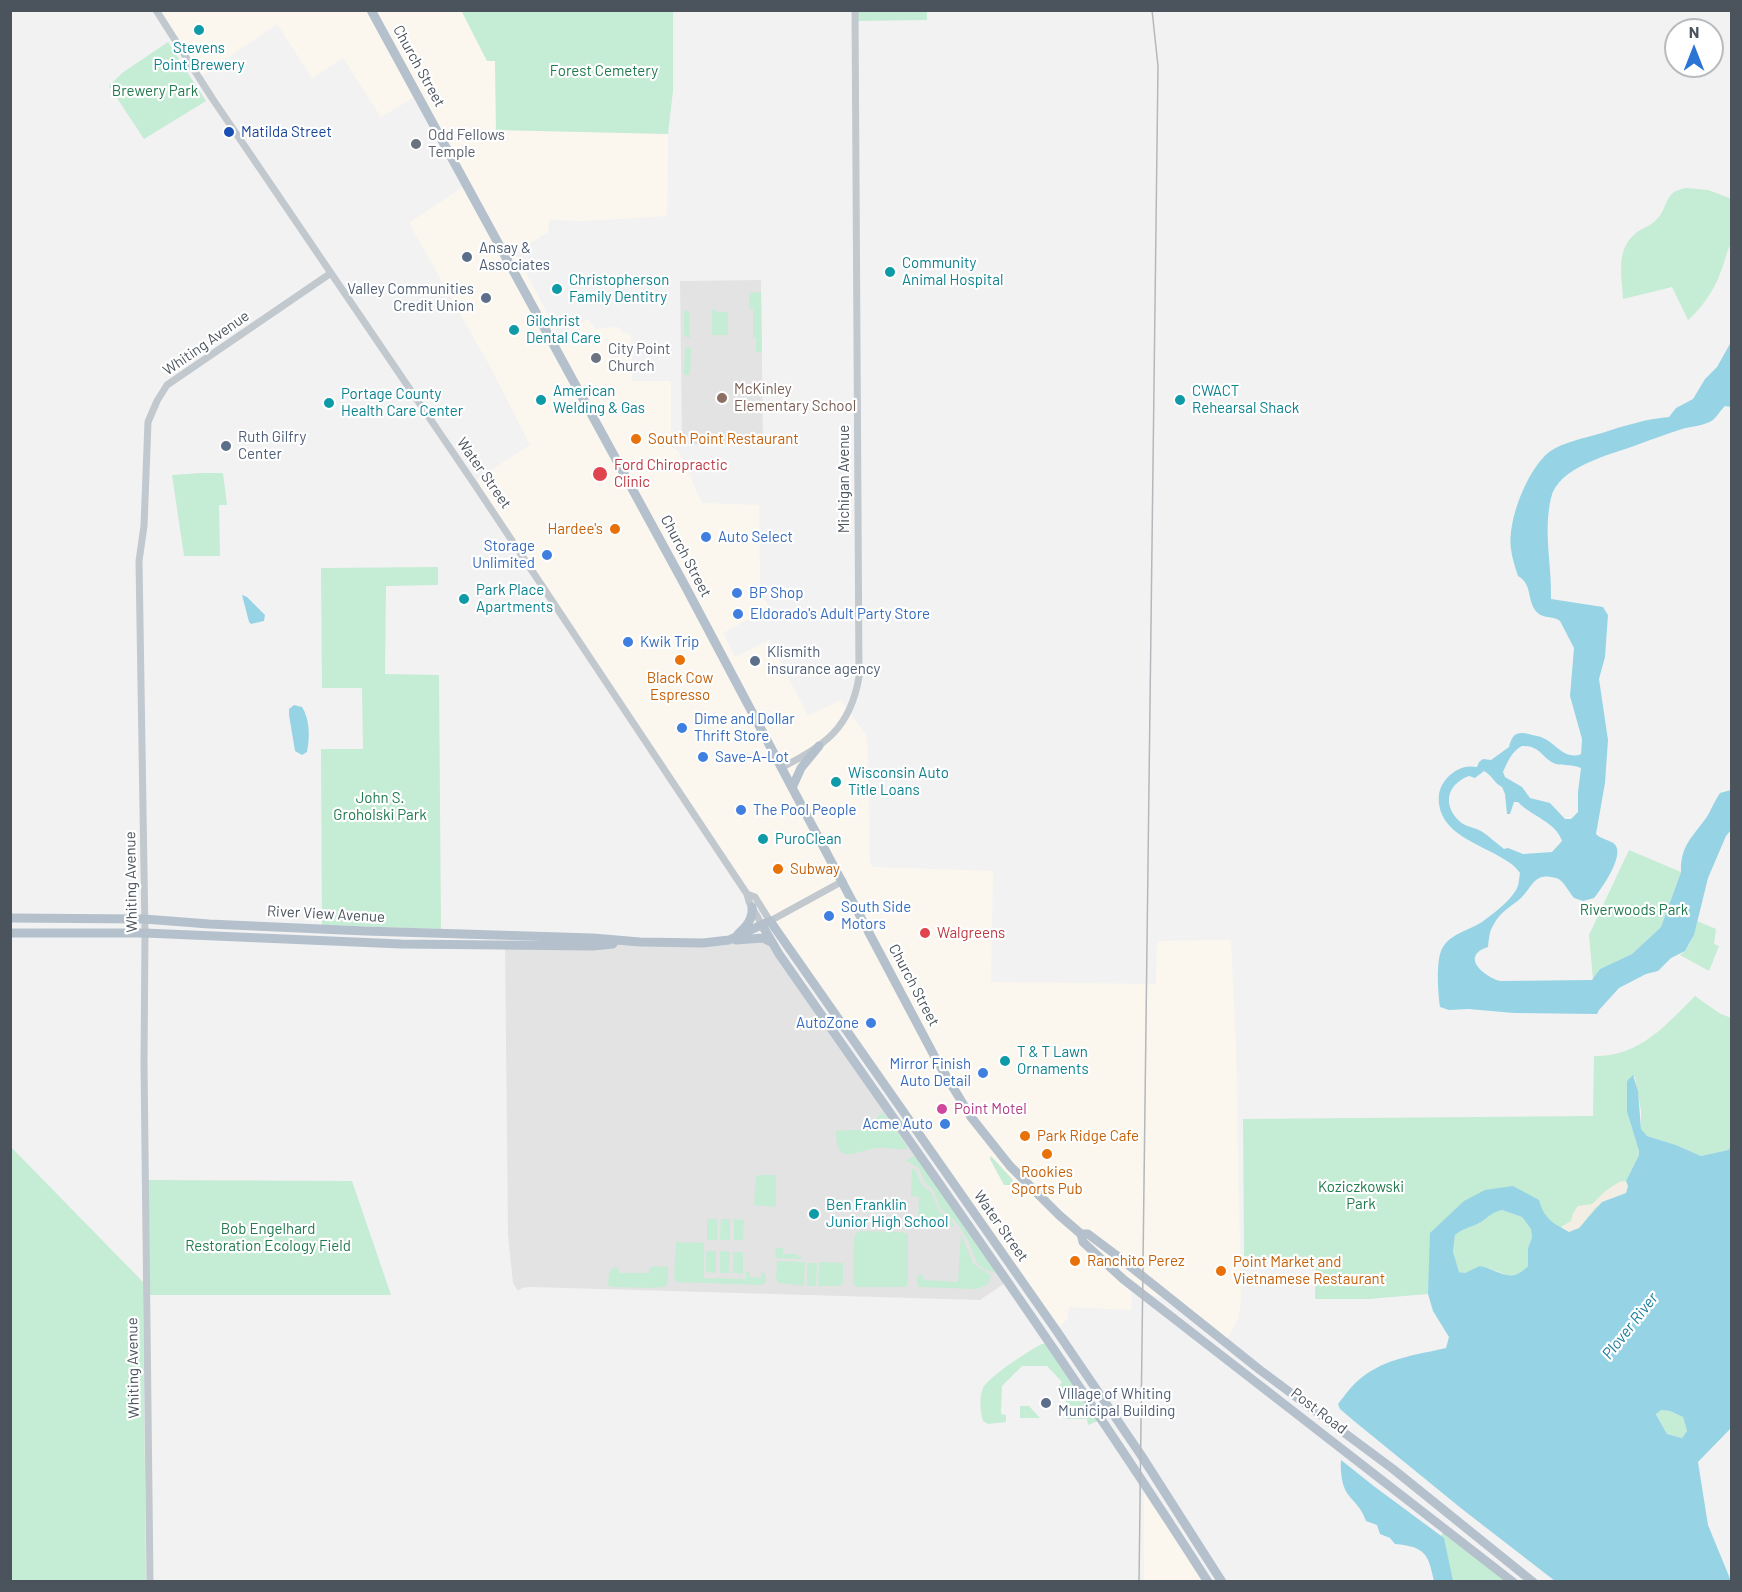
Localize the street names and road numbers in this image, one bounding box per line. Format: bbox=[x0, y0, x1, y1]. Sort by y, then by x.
street label: Church Street bbox=[389, 22, 449, 110]
street label: Whiting Avenue bbox=[159, 307, 253, 379]
street label: Michigan Avenue bbox=[835, 425, 853, 533]
street label: Water Street bbox=[453, 434, 515, 512]
street label: Church Street bbox=[657, 512, 715, 600]
street label: Whiting Avenue bbox=[121, 831, 141, 933]
street label: River View Avenue bbox=[266, 902, 386, 926]
street label: Church Street bbox=[885, 941, 943, 1029]
street label: Water Street bbox=[970, 1187, 1032, 1265]
street label: Whiting Avenue bbox=[123, 1317, 143, 1419]
street label: Post Road bbox=[1287, 1384, 1351, 1438]

